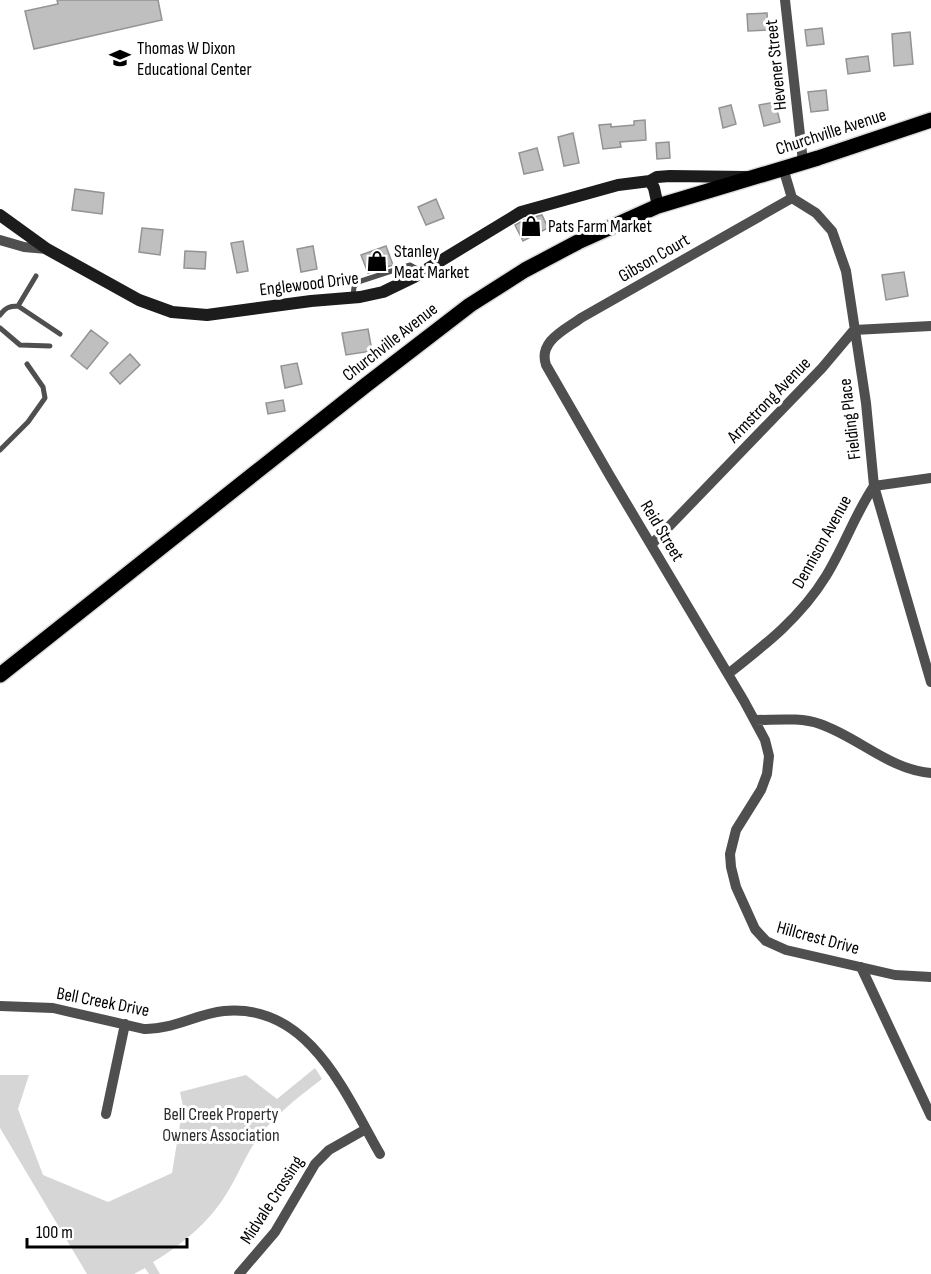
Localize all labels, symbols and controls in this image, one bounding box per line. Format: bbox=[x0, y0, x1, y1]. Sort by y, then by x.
street label: Hevener Street bbox=[761, 18, 791, 111]
place label: Thomas W Dixon Educational Center bbox=[137, 38, 252, 80]
school or university icon: Thomas W Dixon Educational Center bbox=[108, 46, 132, 70]
street label: Churchville Avenue bbox=[773, 104, 889, 160]
shop icon: Pats Farm Market bbox=[519, 214, 543, 238]
place label: Pats Farm Market bbox=[548, 216, 653, 237]
street label: Gibson Court bbox=[615, 229, 694, 287]
place label: Stanley Meat Market bbox=[394, 241, 470, 283]
shop icon: Stanley Meat Market bbox=[365, 249, 389, 273]
street label: Englewood Drive bbox=[258, 268, 360, 300]
street label: Churchville Avenue bbox=[338, 298, 442, 386]
street label: Armstrong Avenue bbox=[722, 353, 815, 448]
street label: Fielding Place bbox=[835, 377, 865, 461]
street label: Dennison Avenue bbox=[788, 492, 856, 592]
street label: Reid Street bbox=[636, 497, 689, 566]
street label: Hillcrest Drive bbox=[774, 917, 862, 959]
street label: Bell Creek Drive bbox=[55, 983, 151, 1021]
park label: Bell Creek Property Owners Association bbox=[162, 1104, 280, 1146]
street label: Midvale Crossing bbox=[236, 1152, 308, 1248]
scale bar bbox=[27, 1211, 188, 1249]
text: 100 m bbox=[36, 1222, 73, 1243]

